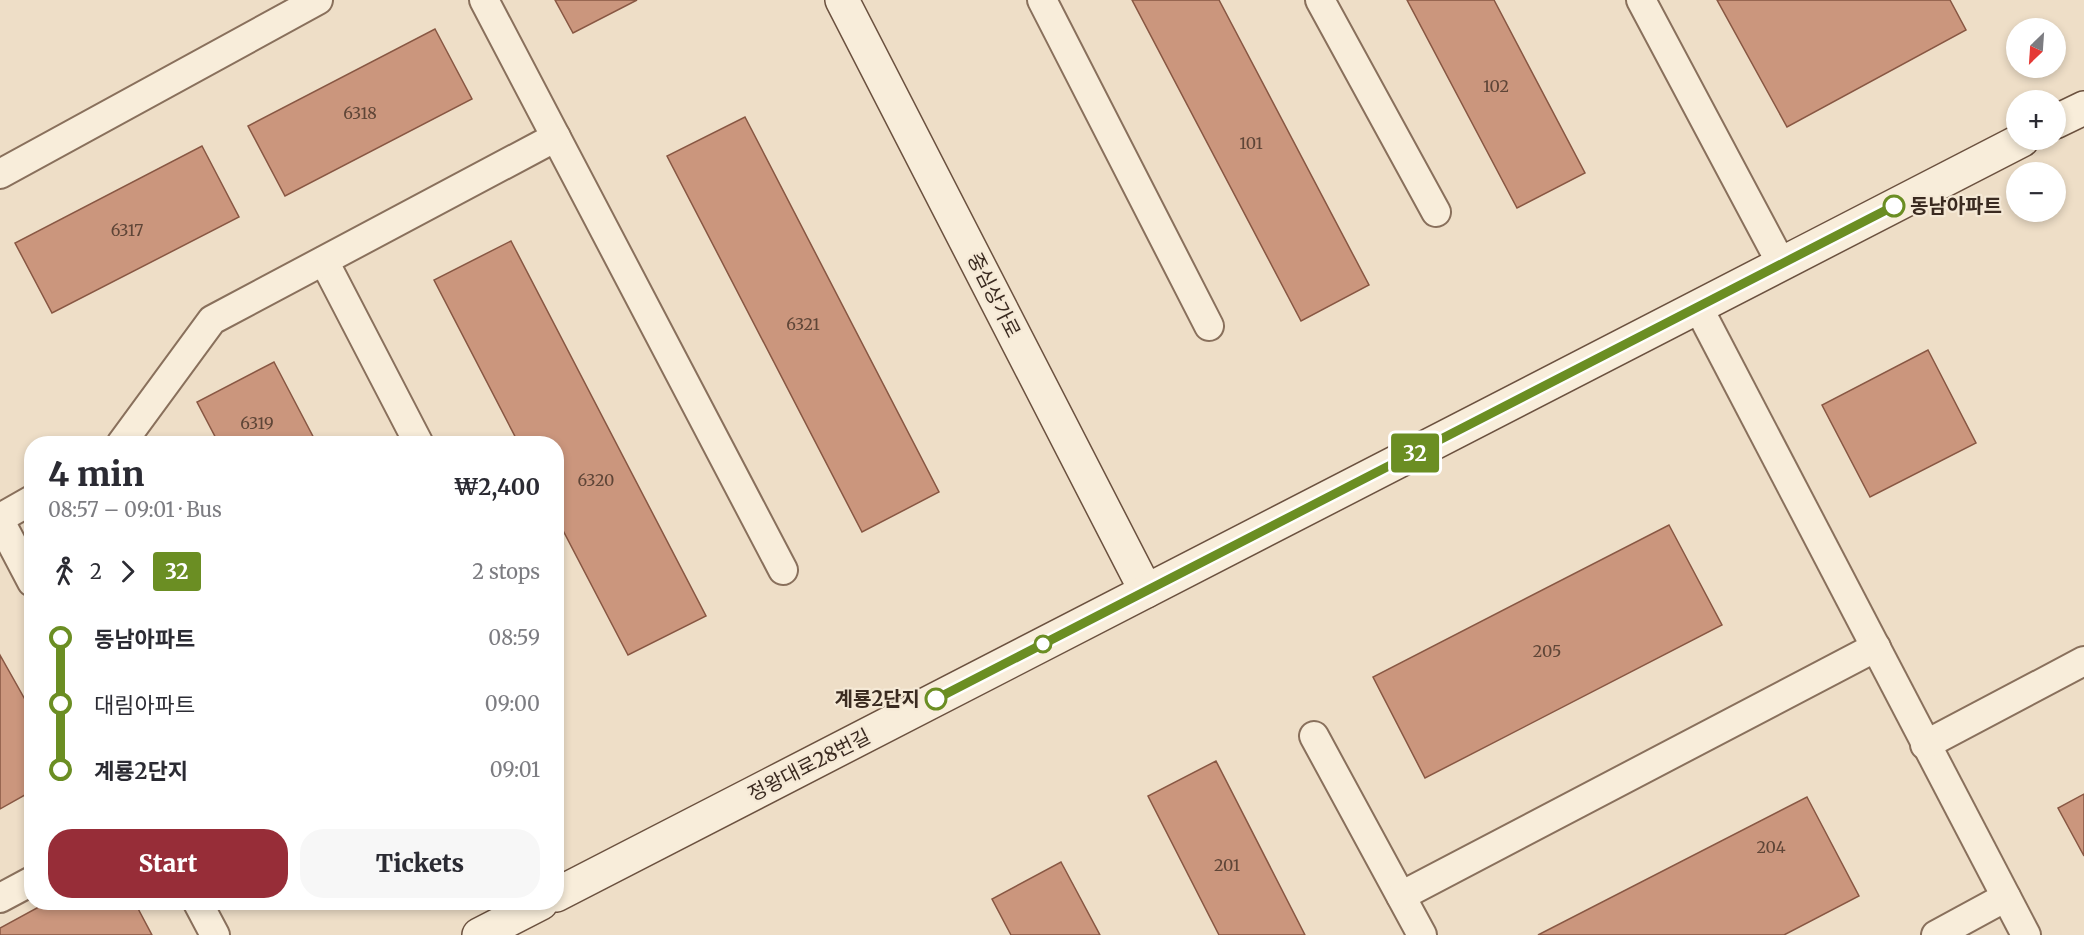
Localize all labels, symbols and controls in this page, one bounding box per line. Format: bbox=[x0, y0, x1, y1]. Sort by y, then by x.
north arrow bbox=[2006, 18, 2066, 78]
map controls bbox=[2006, 18, 2066, 222]
house number: 102 bbox=[1483, 76, 1509, 96]
button: + bbox=[2006, 90, 2066, 150]
house number: 6318 bbox=[343, 103, 377, 123]
house number: 101 bbox=[1239, 133, 1263, 153]
button: − bbox=[2006, 162, 2066, 222]
place label: 동남아파트 bbox=[1910, 193, 2002, 218]
marker: 동남아파트 bbox=[1883, 195, 1905, 217]
house number: 6317 bbox=[111, 220, 143, 240]
street label: 중심상가로 bbox=[962, 248, 1026, 341]
house number: 6321 bbox=[786, 314, 820, 334]
house number: 6319 bbox=[240, 413, 274, 433]
line badge: 32 bbox=[1388, 434, 1442, 472]
text: 32 bbox=[1403, 440, 1427, 467]
text: 4 min bbox=[48, 454, 144, 495]
house number: 6320 bbox=[578, 470, 614, 490]
text: ₩2,400 bbox=[454, 473, 540, 501]
text: 08:57 – 09:01 · Bus bbox=[48, 497, 222, 522]
icon: walk bbox=[48, 555, 81, 588]
icon: forward bbox=[111, 555, 144, 588]
text: 32 bbox=[165, 558, 189, 585]
text: 2 bbox=[90, 559, 102, 584]
text: 2 stops bbox=[472, 559, 540, 584]
text: 동남아파트 bbox=[94, 625, 195, 653]
text: 08:59 bbox=[488, 625, 540, 650]
unlabelled marker bbox=[1034, 635, 1052, 653]
house number: 205 bbox=[1533, 641, 1561, 661]
place label: 계룡2단지 bbox=[835, 686, 920, 711]
marker: 계룡2단지 bbox=[925, 688, 947, 710]
text: 대림아파트 bbox=[94, 691, 195, 719]
text: 09:00 bbox=[485, 691, 540, 716]
street label: 정왕대로28번길 bbox=[743, 723, 874, 806]
text: 계룡2단지 bbox=[94, 757, 188, 785]
text: 09:01 bbox=[490, 757, 540, 782]
button: Start bbox=[48, 829, 288, 898]
button: Tickets bbox=[300, 829, 540, 898]
house number: 204 bbox=[1756, 837, 1786, 857]
house number: 201 bbox=[1214, 855, 1240, 875]

